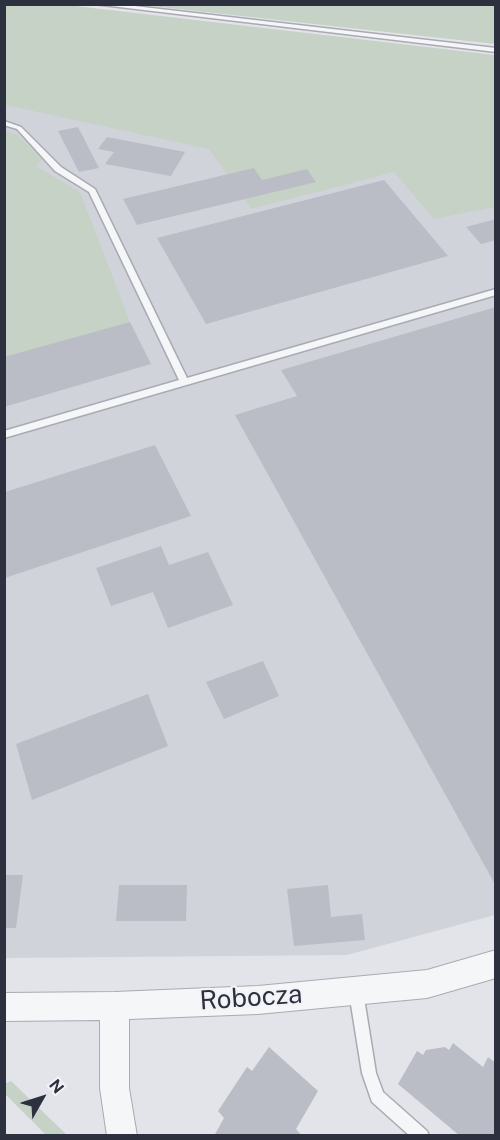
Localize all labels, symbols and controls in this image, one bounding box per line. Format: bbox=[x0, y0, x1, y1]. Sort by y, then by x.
street label: Robocza bbox=[199, 979, 303, 1017]
north arrow bbox=[12, 1068, 72, 1128]
text: N bbox=[45, 1076, 68, 1097]

